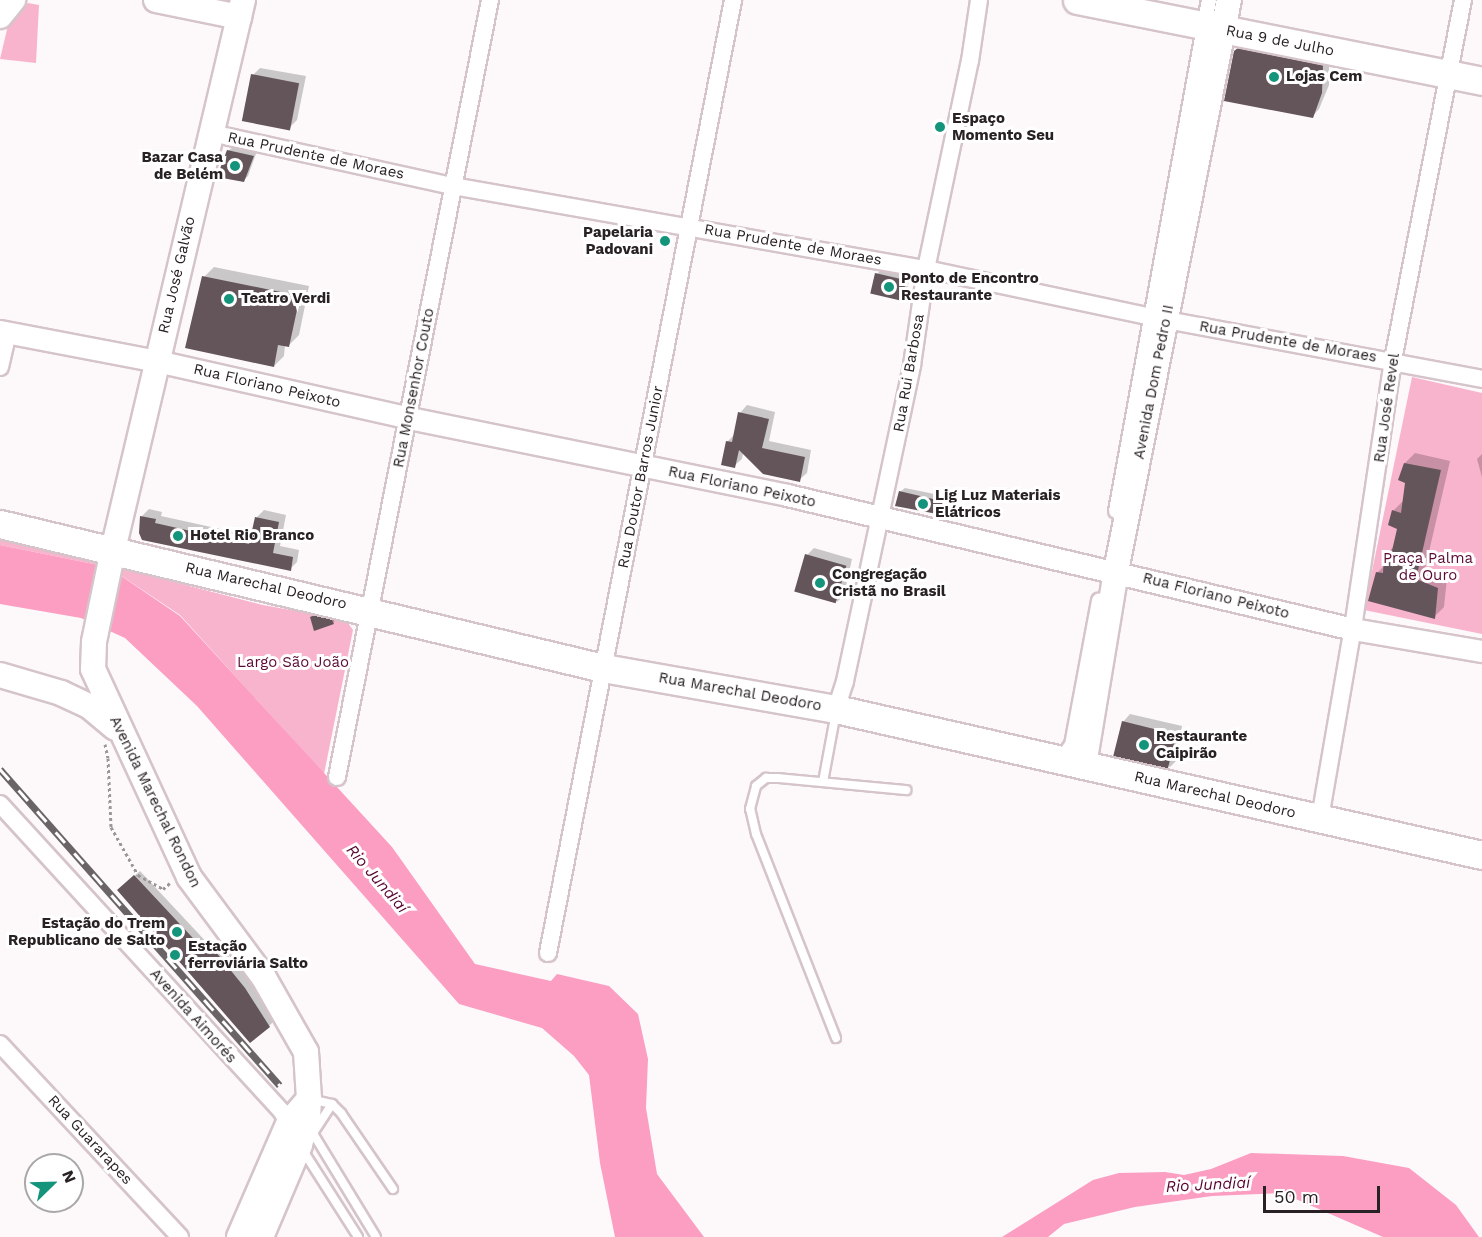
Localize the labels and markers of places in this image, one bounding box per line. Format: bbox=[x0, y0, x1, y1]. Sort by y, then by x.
place label: Lojas Cem bbox=[1286, 68, 1362, 86]
marker: Lojas Cem bbox=[1267, 70, 1281, 84]
place label: Espaço Momento Seu bbox=[952, 109, 1054, 144]
marker: Espaço Momento Seu bbox=[933, 120, 947, 134]
place label: Bazar Casa de Belém bbox=[141, 148, 223, 183]
marker: Bazar Casa de Belém bbox=[228, 159, 242, 173]
place label: Papelaria Padovani bbox=[583, 223, 653, 258]
marker: Papelaria Padovani bbox=[658, 234, 672, 248]
place label: Ponto de Encontro Restaurante bbox=[901, 269, 1039, 304]
marker: Ponto de Encontro Restaurante bbox=[882, 280, 896, 294]
place label: Teatro Verdi bbox=[241, 290, 331, 308]
marker: Teatro Verdi bbox=[222, 292, 236, 306]
place label: Lig Luz Materiais Elátricos bbox=[935, 486, 1060, 521]
marker: Lig Luz Materiais Elátricos bbox=[916, 497, 930, 511]
place label: Hotel Rio Branco bbox=[190, 527, 314, 545]
marker: Hotel Rio Branco bbox=[171, 529, 185, 543]
place label: Congregação Cristã no Brasil bbox=[832, 565, 946, 600]
marker: Congregação Cristã no Brasil bbox=[813, 576, 827, 590]
place label: Restaurante Caipirão bbox=[1156, 727, 1247, 762]
marker: Restaurante Caipirão bbox=[1137, 738, 1151, 752]
place label: Estação do Trem Republicano de Salto bbox=[8, 914, 165, 949]
marker: Estação do Trem Republicano de Salto bbox=[170, 925, 184, 939]
place label: Estação ferroviária Salto bbox=[188, 937, 308, 972]
marker: Estação ferroviária Salto bbox=[166, 946, 184, 964]

